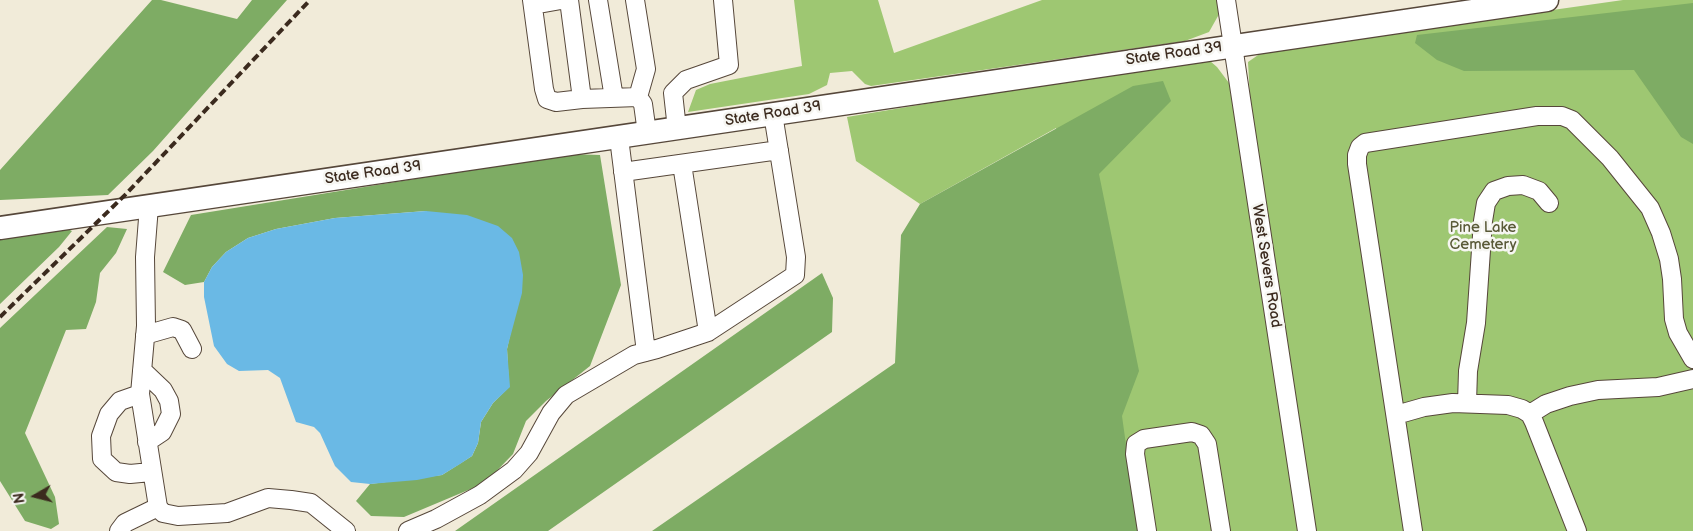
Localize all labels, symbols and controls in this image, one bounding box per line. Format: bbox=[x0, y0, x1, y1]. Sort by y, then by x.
street label: State Road 39 bbox=[1125, 38, 1223, 70]
street label: State Road 39 bbox=[724, 98, 822, 130]
street label: State Road 39 bbox=[324, 157, 422, 189]
street label: West Severs Road bbox=[1247, 203, 1285, 329]
park label: Pine Lake Cemetery bbox=[1449, 219, 1517, 254]
north arrow bbox=[10, 471, 60, 521]
text: N bbox=[11, 492, 29, 505]

